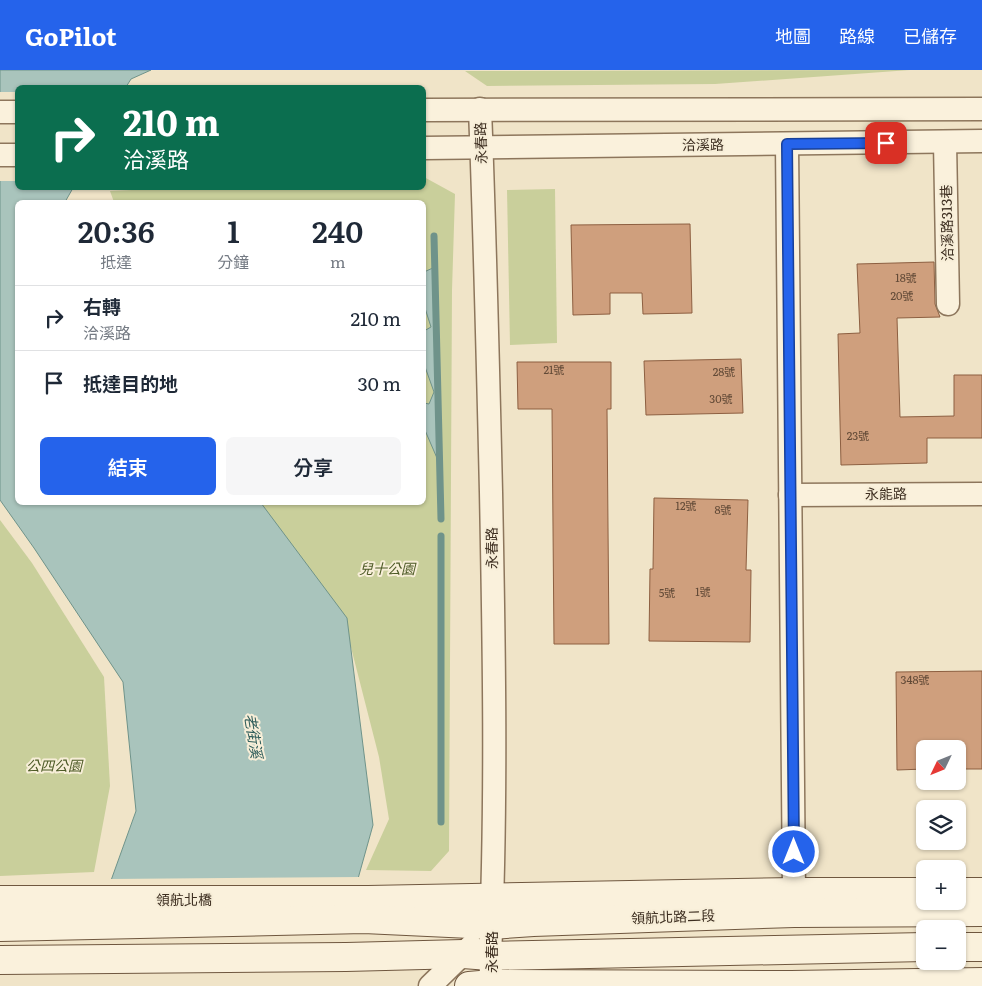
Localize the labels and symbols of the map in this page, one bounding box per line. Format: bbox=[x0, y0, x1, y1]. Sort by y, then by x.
street label: 永春路 bbox=[469, 122, 491, 164]
pin bbox=[865, 122, 907, 164]
street label: 洽溪路 bbox=[682, 134, 724, 154]
street label: 洽溪路313巷 bbox=[935, 184, 957, 262]
house number: 18號 bbox=[895, 269, 917, 285]
house number: 20號 bbox=[891, 287, 913, 303]
house number: 21號 bbox=[543, 361, 565, 377]
house number: 28號 bbox=[713, 363, 735, 379]
house number: 30號 bbox=[709, 390, 733, 406]
house number: 23號 bbox=[847, 427, 869, 443]
street label: 永能路 bbox=[865, 483, 907, 503]
house number: 12號 bbox=[675, 497, 697, 513]
house number: 8號 bbox=[714, 501, 732, 517]
street label: 永春路 bbox=[481, 527, 501, 569]
park label: 兒十公園 bbox=[359, 558, 417, 578]
house number: 1號 bbox=[695, 583, 711, 599]
house number: 5號 bbox=[659, 584, 675, 600]
house number: 348號 bbox=[900, 671, 930, 687]
water label: 老街溪 bbox=[240, 712, 270, 762]
north arrow bbox=[916, 740, 966, 790]
park label: 公四公園 bbox=[26, 755, 84, 775]
position arrow bbox=[767, 825, 819, 877]
street label: 領航北橋 bbox=[156, 889, 212, 909]
street label: 領航北路二段 bbox=[631, 905, 715, 927]
street label: 永春路 bbox=[481, 931, 501, 973]

